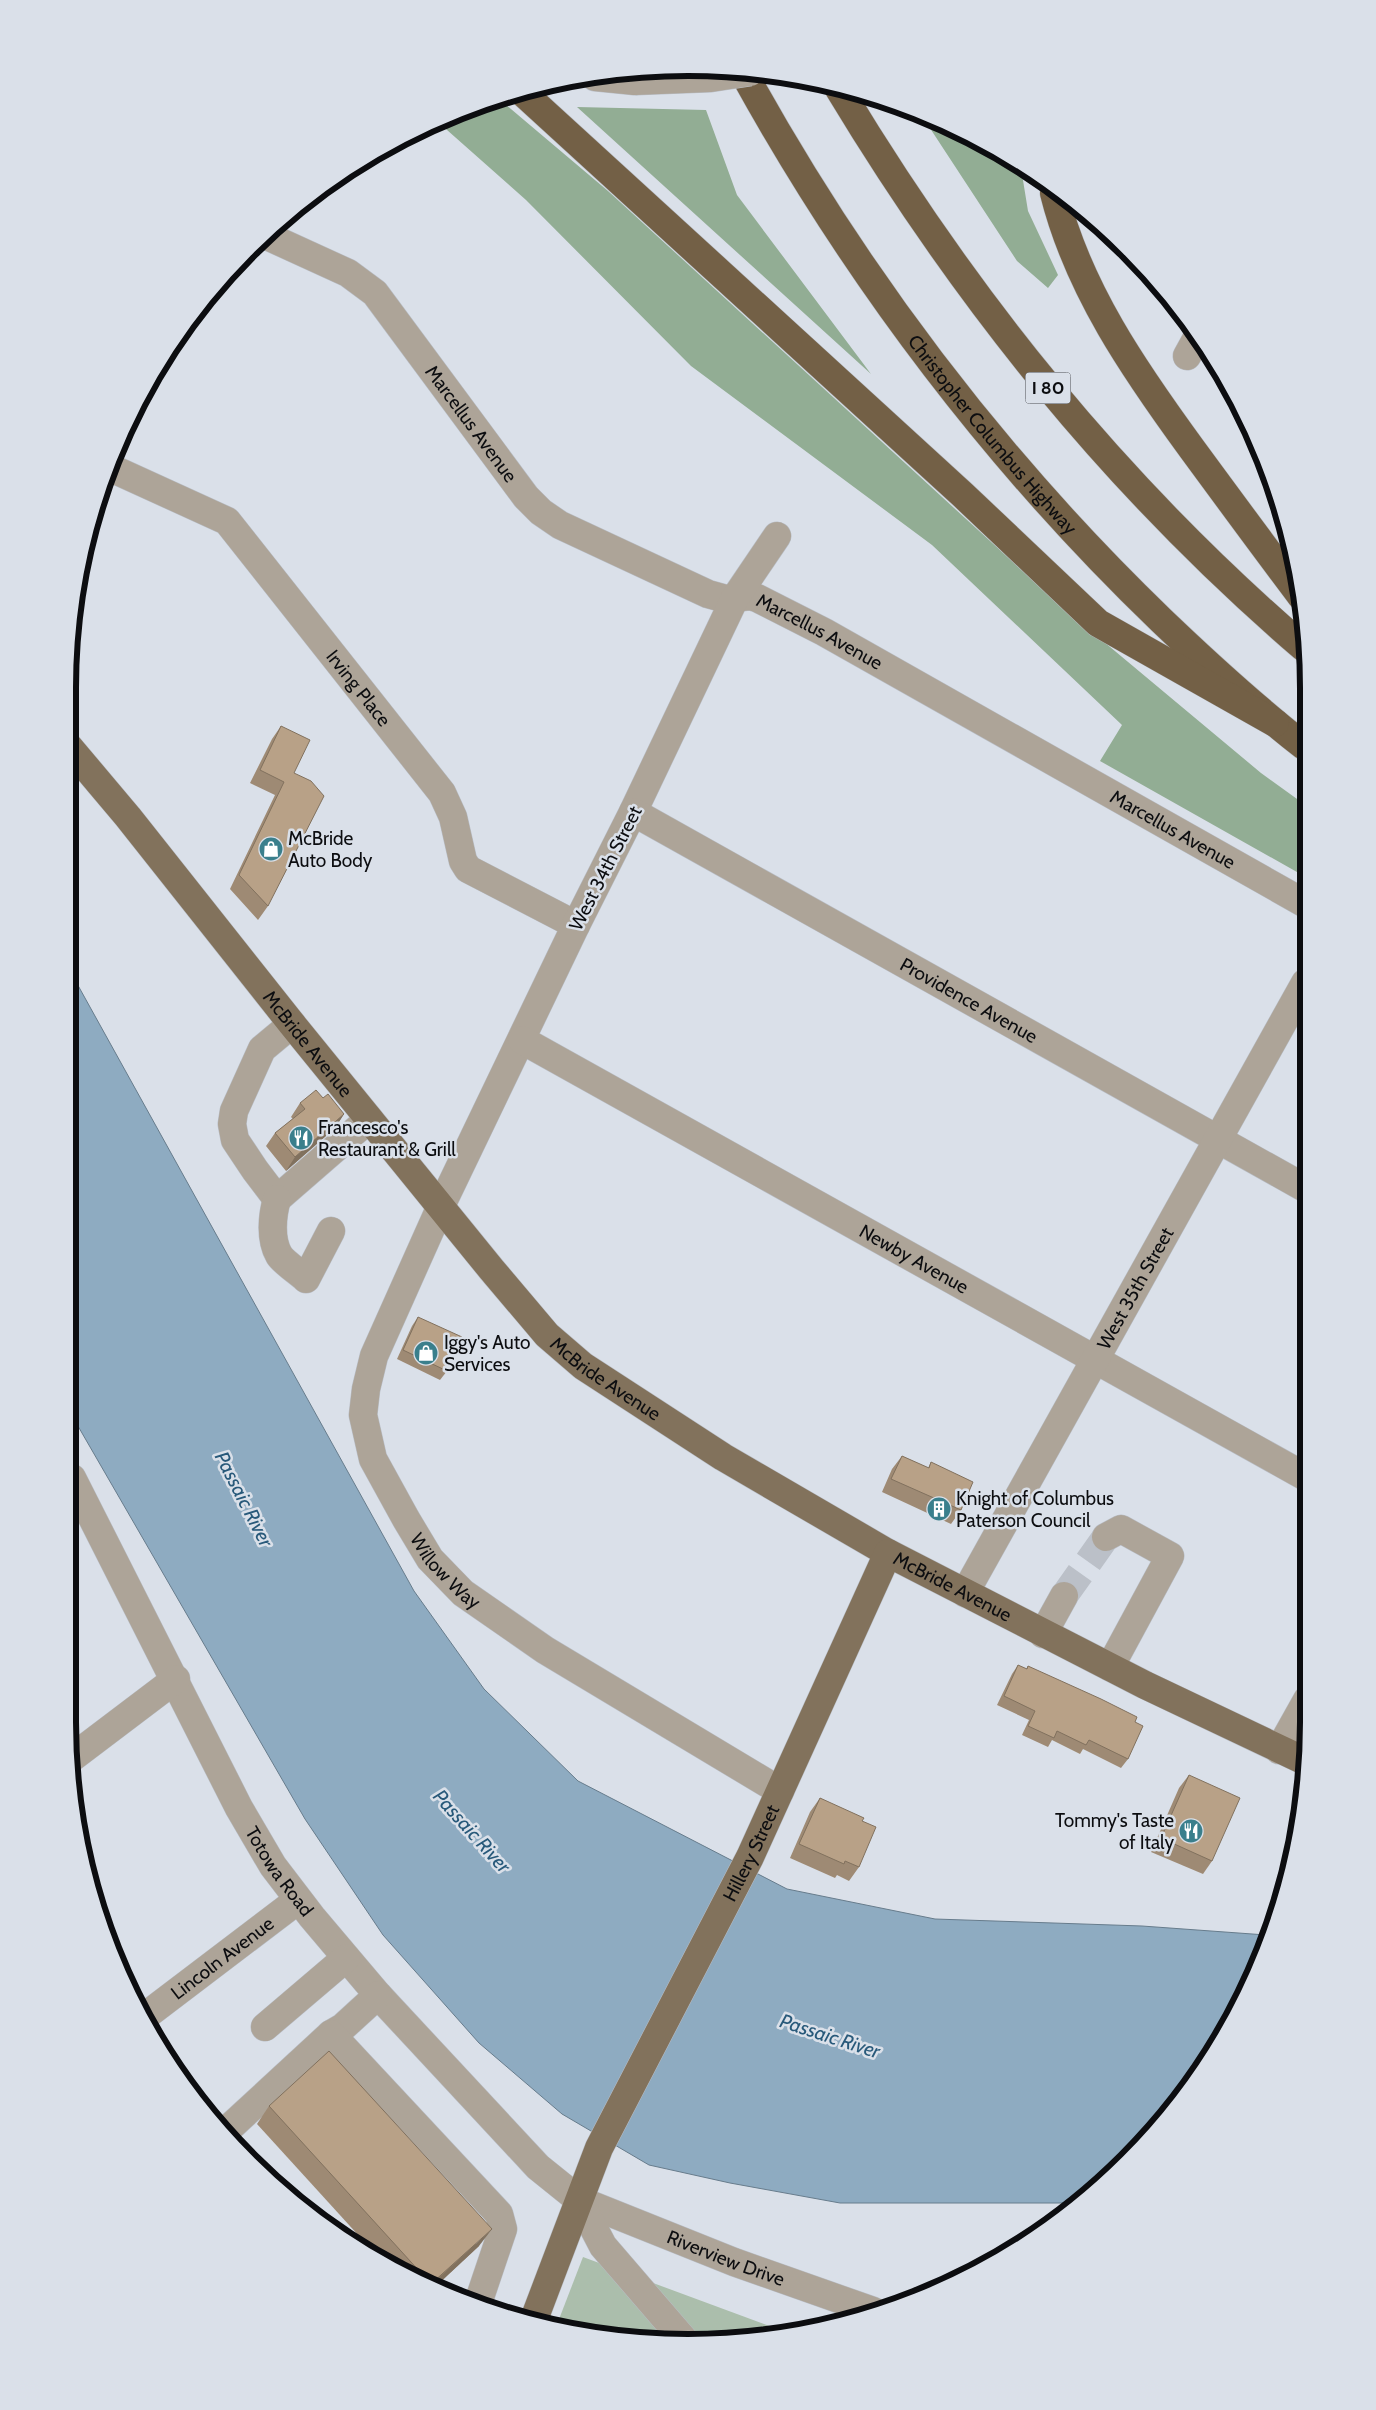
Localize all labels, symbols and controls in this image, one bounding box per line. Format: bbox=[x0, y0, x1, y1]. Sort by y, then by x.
street label: Christopher Columbus Highway bbox=[903, 330, 1082, 539]
street label: Marcellus Avenue bbox=[420, 361, 522, 487]
road number: I 80 bbox=[1026, 372, 1070, 403]
street label: Marcellus Avenue bbox=[752, 589, 887, 675]
street label: Irving Place bbox=[321, 645, 396, 731]
street label: Marcellus Avenue bbox=[1106, 785, 1239, 874]
street label: West 34th Street bbox=[564, 802, 647, 934]
place label: McBride Auto Body bbox=[288, 827, 373, 872]
shop icon: McBride Auto Body bbox=[258, 836, 284, 862]
street label: Providence Avenue bbox=[896, 953, 1042, 1048]
street label: McBride Avenue bbox=[258, 986, 358, 1102]
place label: Francesco's Restaurant & Grill bbox=[318, 1116, 456, 1161]
restaurant icon: Francesco's Restaurant & Grill bbox=[288, 1125, 314, 1151]
street label: Newby Avenue bbox=[855, 1219, 973, 1299]
street label: West 35th Street bbox=[1092, 1223, 1179, 1353]
place label: Iggy's Auto Services bbox=[444, 1331, 530, 1376]
street label: McBride Avenue bbox=[545, 1332, 665, 1426]
shop icon: Iggy's Auto Services bbox=[413, 1340, 439, 1366]
water label: Passaic River bbox=[210, 1447, 279, 1551]
place label: Knight of Columbus Paterson Council bbox=[956, 1487, 1114, 1532]
building icon: Knight of Columbus Paterson Council bbox=[926, 1496, 952, 1522]
street label: Willow Way bbox=[405, 1529, 485, 1614]
street label: McBride Avenue bbox=[890, 1547, 1016, 1627]
water label: Passaic River bbox=[428, 1784, 516, 1878]
street label: Hillery Street bbox=[718, 1801, 784, 1905]
place label: Tommy's Taste of Italy bbox=[1055, 1809, 1174, 1854]
restaurant icon: Tommy's Taste of Italy bbox=[1178, 1818, 1204, 1844]
street label: Totowa Road bbox=[240, 1822, 318, 1921]
street label: Lincoln Avenue bbox=[166, 1912, 278, 2004]
water label: Passaic River bbox=[777, 2009, 884, 2064]
street label: Riverview Drive bbox=[664, 2225, 788, 2291]

